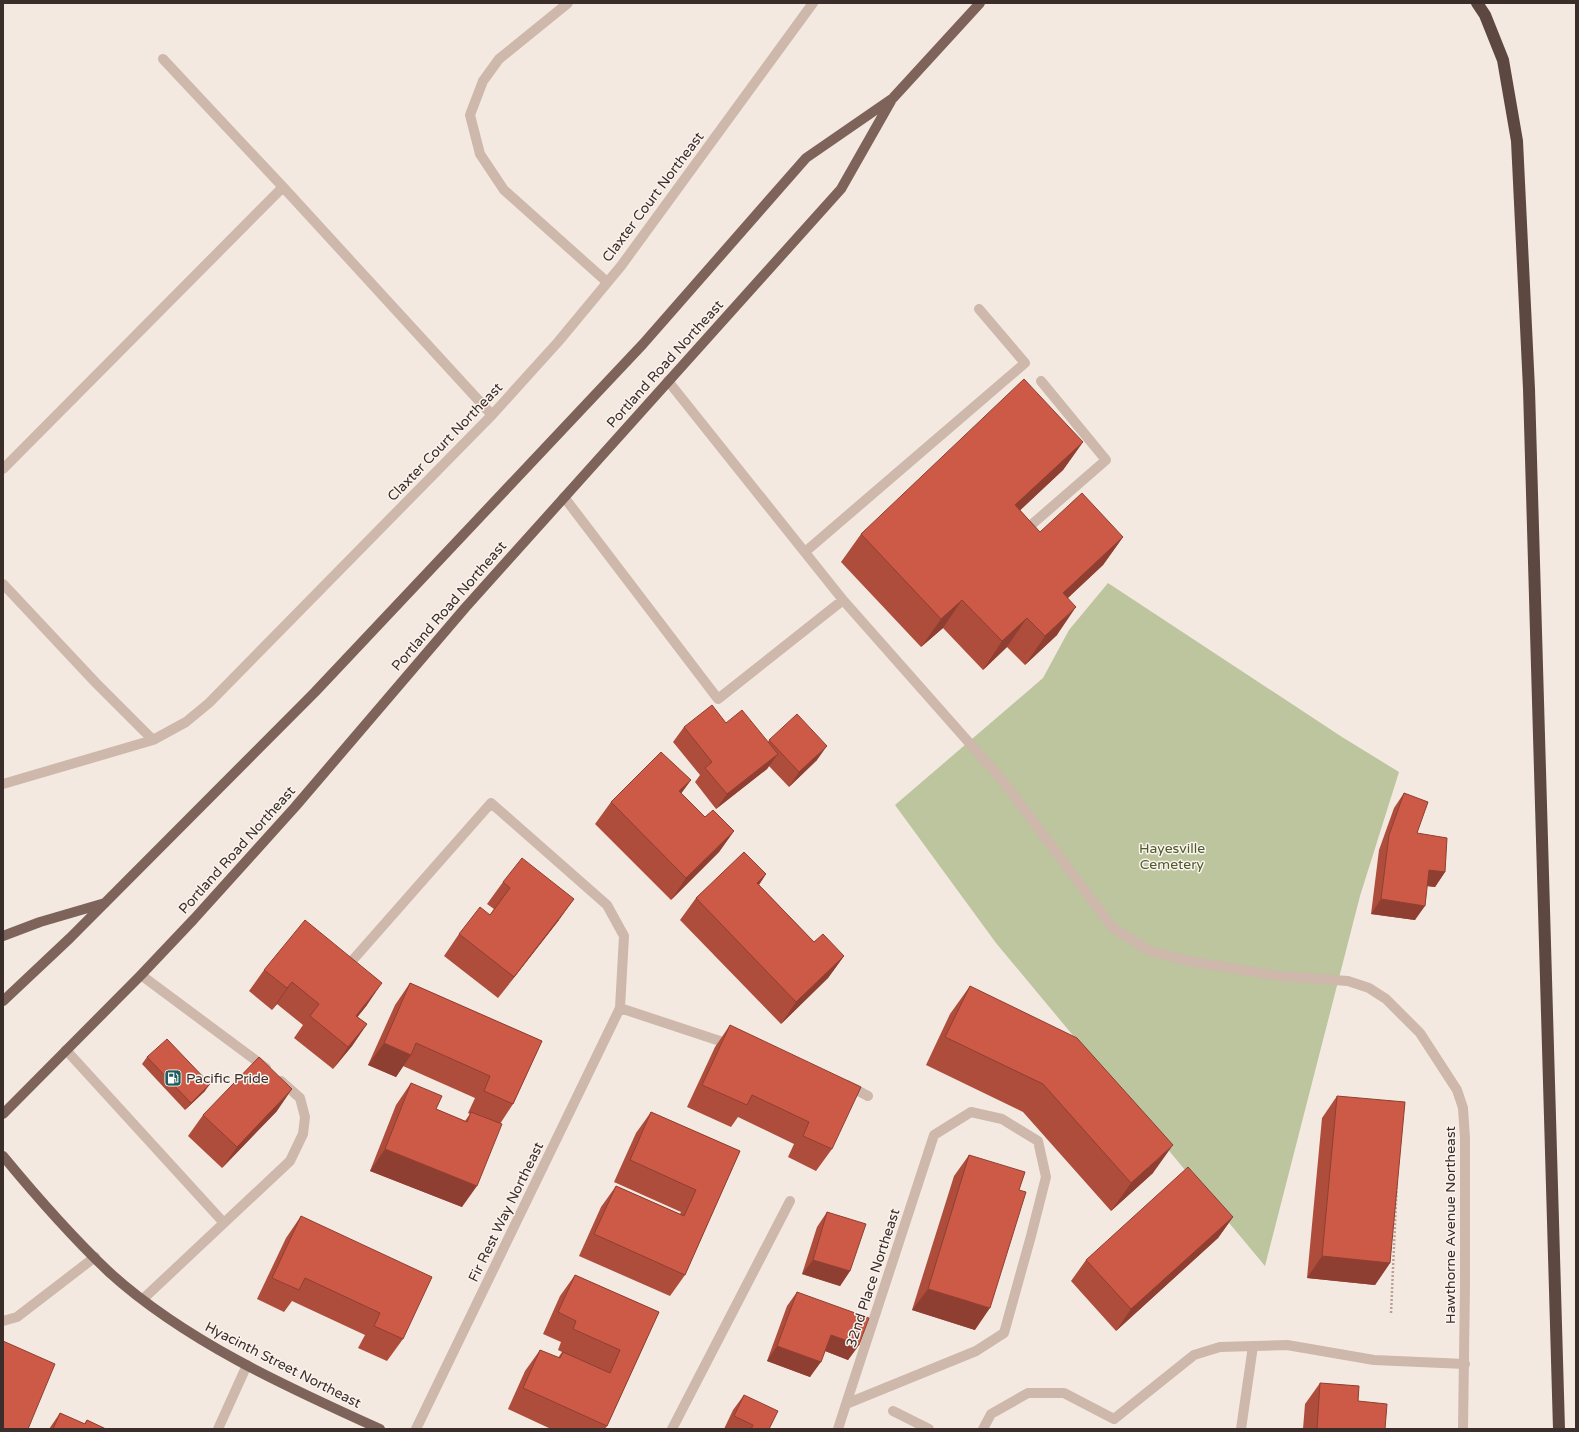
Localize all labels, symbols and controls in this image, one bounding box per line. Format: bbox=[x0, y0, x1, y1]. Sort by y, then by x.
street label: Claxter Court Northeast bbox=[599, 128, 708, 265]
street label: Portland Road Northeast bbox=[603, 296, 727, 431]
street label: Claxter Court Northeast bbox=[384, 379, 507, 505]
street label: Portland Road Northeast bbox=[388, 537, 510, 674]
street label: Portland Road Northeast bbox=[175, 782, 299, 917]
park label: Hayesville Cemetery bbox=[1139, 840, 1205, 873]
fuel station icon: Pacific Pride bbox=[163, 1068, 183, 1088]
place label: Pacific Pride bbox=[186, 1070, 269, 1087]
street label: Hawthorne Avenue Northeast bbox=[1442, 1125, 1459, 1324]
street label: Fir Rest Way Northeast bbox=[465, 1139, 548, 1285]
street label: 32nd Place Northeast bbox=[843, 1206, 904, 1350]
street label: Hyacinth Street Northeast bbox=[202, 1318, 364, 1412]

